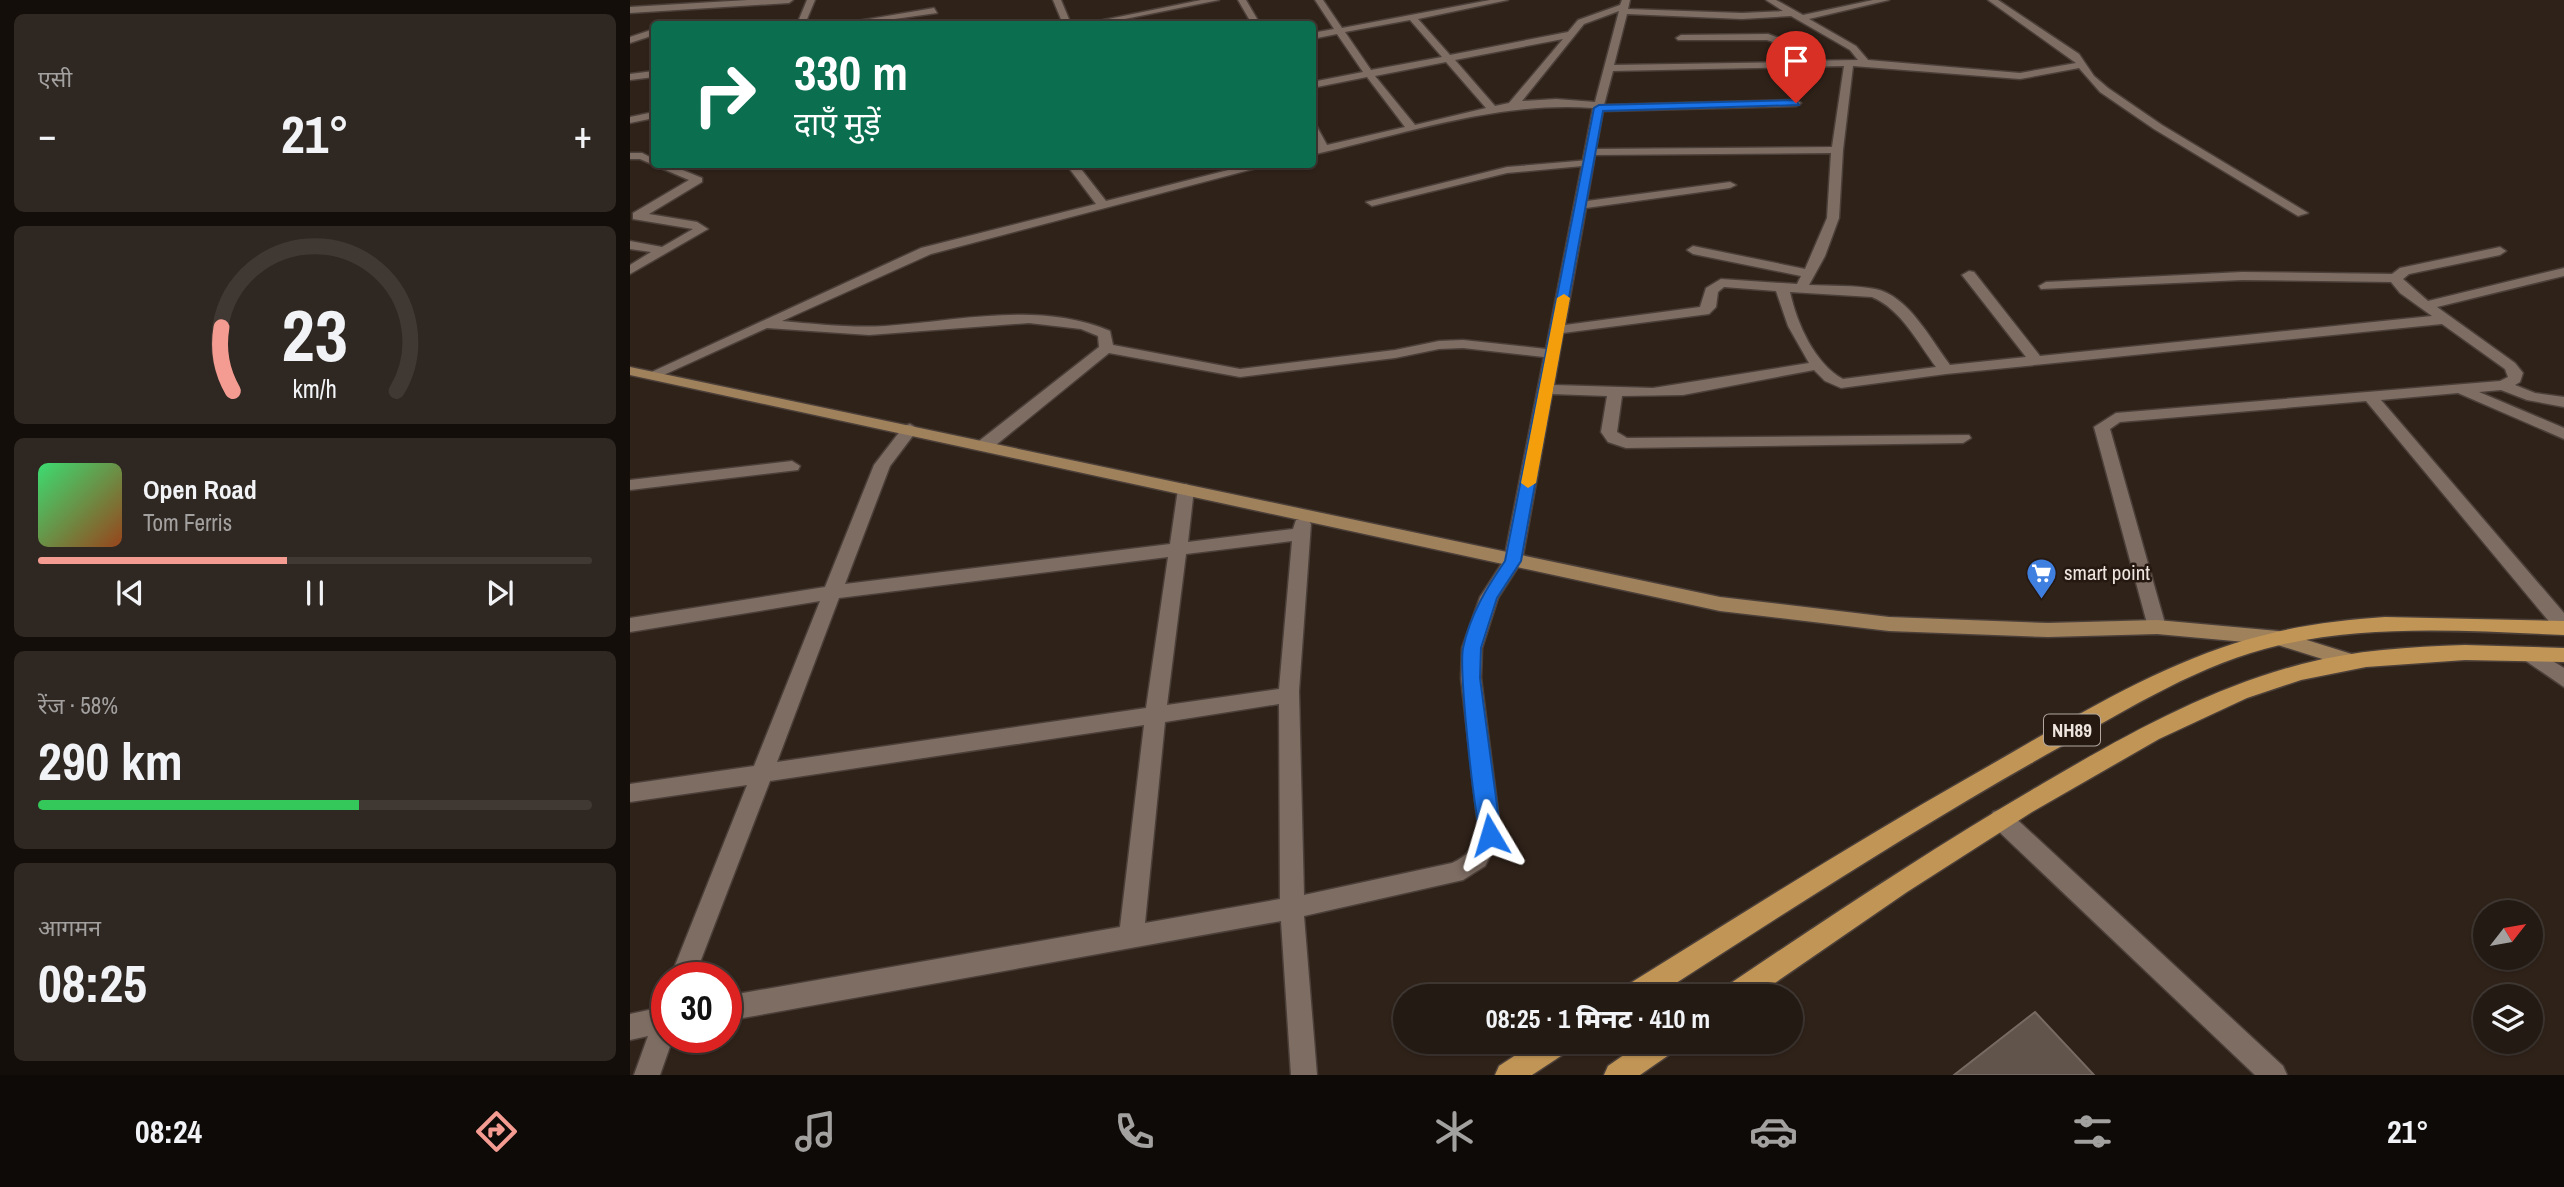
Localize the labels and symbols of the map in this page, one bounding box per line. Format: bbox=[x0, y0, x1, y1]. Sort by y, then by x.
pin bbox=[1766, 31, 1826, 103]
supermarket icon: smart point bbox=[2024, 556, 2058, 600]
place label: smart point bbox=[2064, 558, 2150, 587]
road number: NH89 bbox=[2044, 715, 2100, 746]
position arrow bbox=[1453, 798, 1527, 872]
north arrow bbox=[2473, 900, 2543, 970]
speed limit sign: 30 bbox=[651, 962, 742, 1053]

